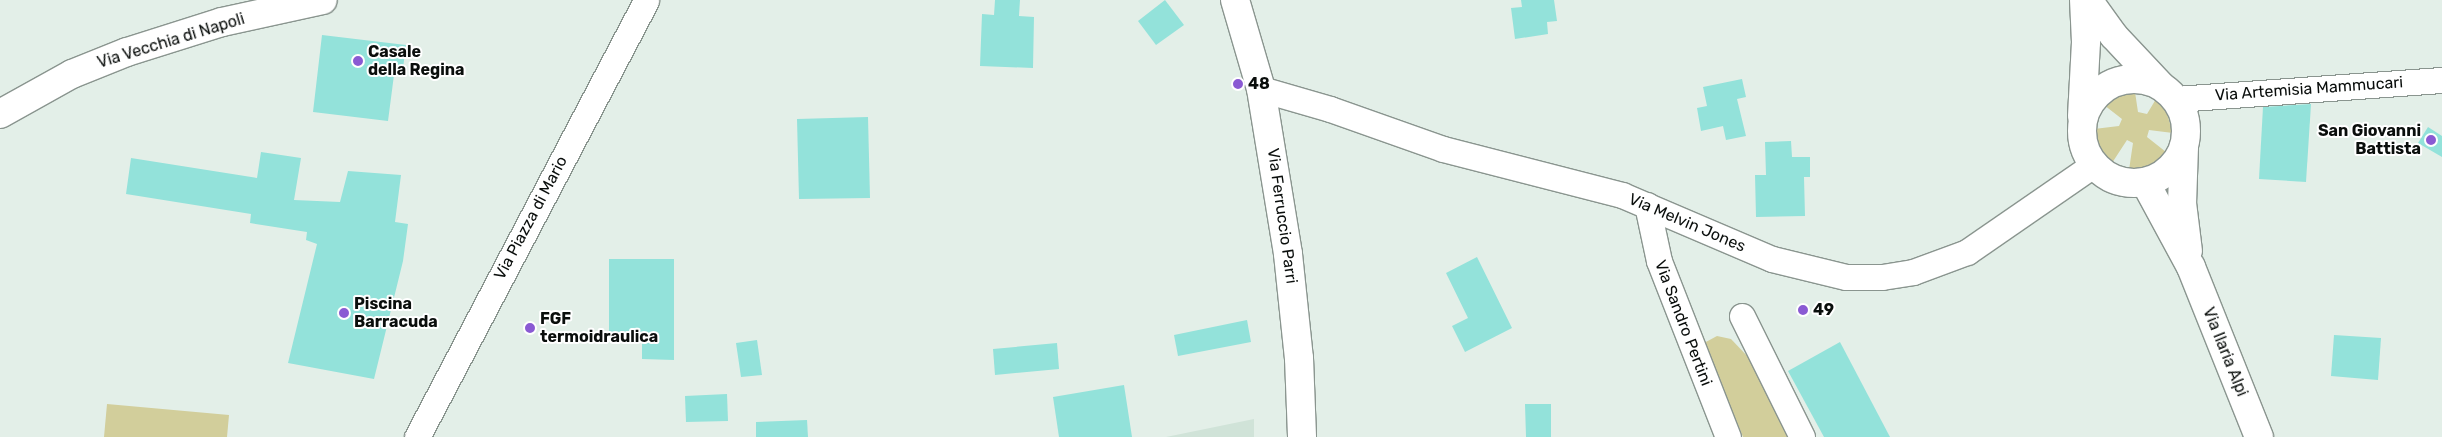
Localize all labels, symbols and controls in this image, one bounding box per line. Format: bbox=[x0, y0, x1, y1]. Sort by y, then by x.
street label: Via Vecchia di Napoli bbox=[95, 9, 247, 73]
place label: Casale della Regina bbox=[368, 42, 465, 80]
marker: Casale della Regina bbox=[352, 55, 364, 67]
street label: Via Artemisia Mammucari bbox=[2214, 73, 2404, 105]
place label: 48 bbox=[1248, 74, 1270, 94]
marker: 48 bbox=[1232, 78, 1244, 90]
place label: San Giovanni Battista bbox=[2318, 121, 2421, 159]
marker: San Giovanni Battista bbox=[2425, 134, 2437, 146]
street label: Via Ferruccio Parri bbox=[1263, 147, 1301, 285]
street label: Via Piazza di Mario bbox=[490, 153, 572, 283]
street label: Via Melvin Jones bbox=[1626, 190, 1748, 256]
street label: Via Sandro Pertini bbox=[1650, 257, 1716, 389]
place label: Piscina Barracuda bbox=[354, 294, 438, 332]
place label: 49 bbox=[1813, 300, 1834, 320]
marker: 49 bbox=[1797, 304, 1809, 316]
street label: Via Ilaria Alpi bbox=[2198, 304, 2252, 400]
marker: Piscina Barracuda bbox=[338, 307, 350, 319]
place label: FGF termoidraulica bbox=[540, 309, 658, 347]
marker: FGF termoidraulica bbox=[524, 322, 536, 334]

